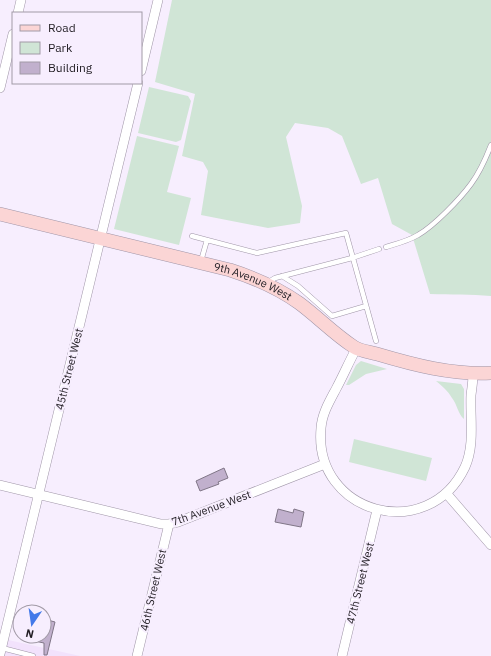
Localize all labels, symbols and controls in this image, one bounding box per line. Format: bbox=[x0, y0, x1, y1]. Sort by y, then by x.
legend bbox=[12, 12, 142, 84]
text: Road bbox=[48, 20, 76, 35]
text: Park bbox=[48, 40, 73, 55]
text: Building bbox=[48, 60, 93, 75]
street label: 9th Avenue West bbox=[212, 259, 295, 304]
street label: 45th Street West bbox=[52, 327, 86, 411]
street label: 7th Avenue West bbox=[169, 487, 253, 529]
street label: 47th Street West bbox=[343, 541, 377, 625]
street label: 46th Street West bbox=[137, 548, 169, 632]
north arrow bbox=[12, 604, 52, 644]
text: N bbox=[24, 626, 35, 641]

